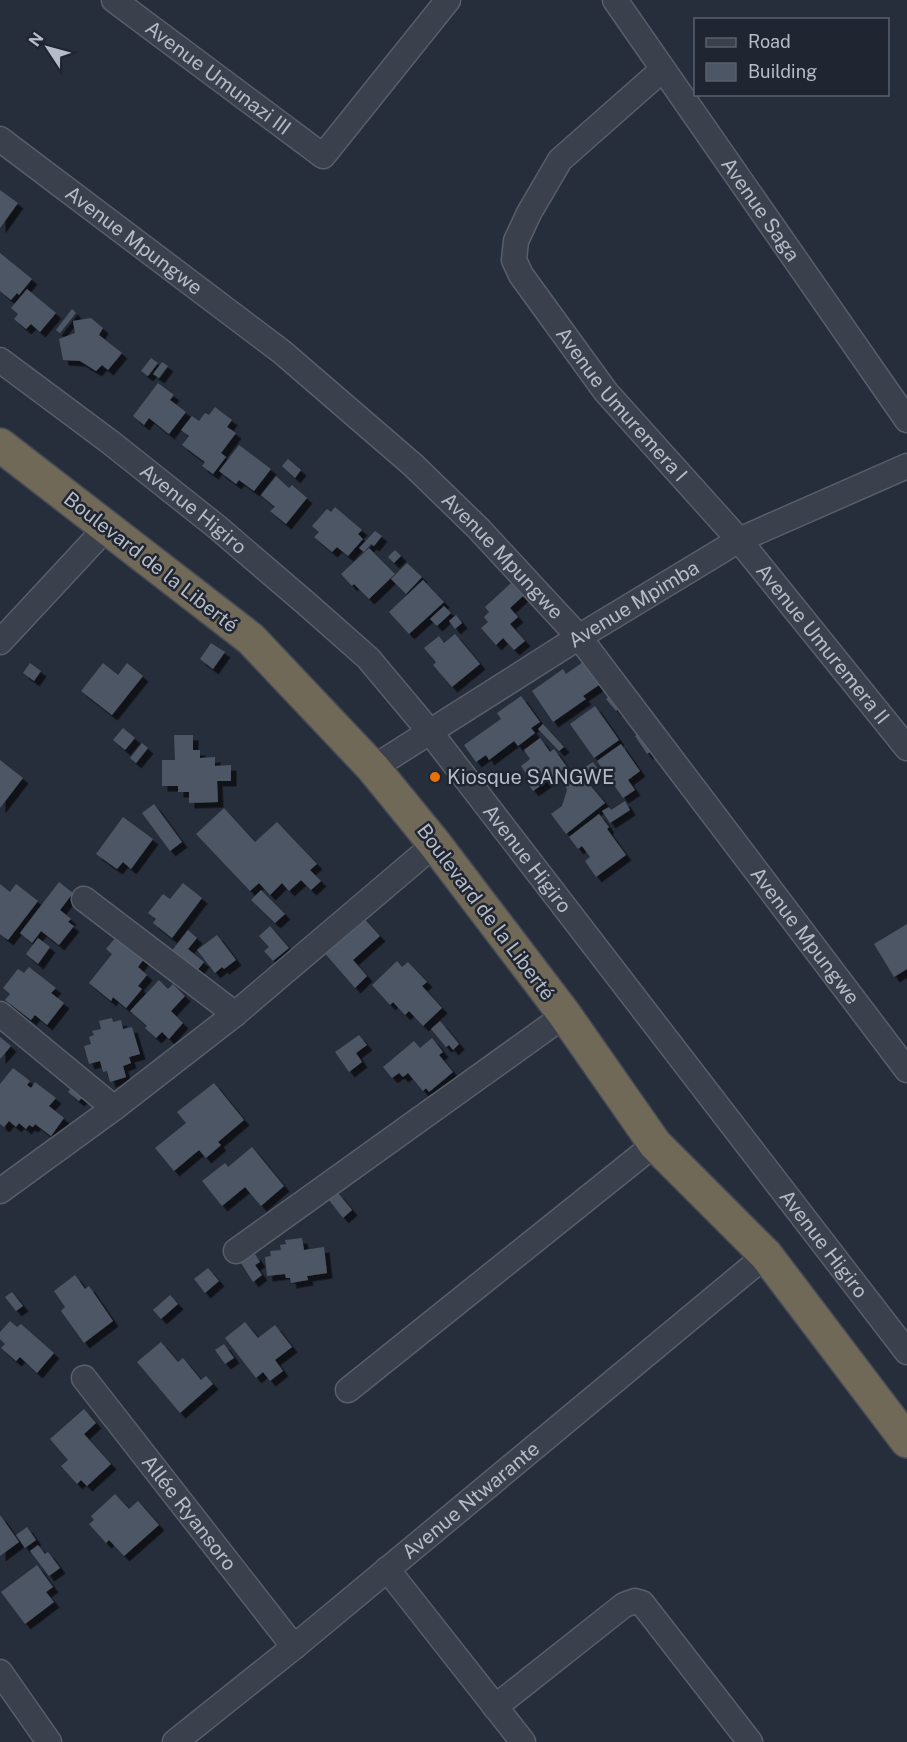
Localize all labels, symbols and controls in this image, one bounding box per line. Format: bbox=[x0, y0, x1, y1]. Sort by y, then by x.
street label: Avenue Umunazi III bbox=[141, 16, 296, 140]
north arrow bbox=[18, 18, 78, 78]
legend bbox=[694, 18, 889, 96]
text: N bbox=[25, 29, 48, 50]
text: Road bbox=[748, 31, 791, 52]
text: Building bbox=[748, 61, 817, 82]
street label: Avenue Saga bbox=[716, 153, 805, 266]
street label: Avenue Mpungwe bbox=[61, 181, 207, 300]
street label: Avenue Umuremera I bbox=[551, 322, 693, 486]
street label: Avenue Higiro bbox=[135, 459, 252, 559]
street label: Boulevard de la Liberté bbox=[59, 487, 243, 637]
street label: Avenue Mpungwe bbox=[437, 488, 568, 624]
street label: Avenue Mpimba bbox=[564, 555, 703, 653]
street label: Avenue Umuremera II bbox=[751, 559, 895, 729]
place label: Kiosque SANGWE bbox=[447, 765, 614, 789]
marker: Kiosque SANGWE bbox=[428, 770, 442, 784]
street label: Avenue Higiro bbox=[478, 800, 577, 918]
street label: Boulevard de la Liberté bbox=[412, 819, 560, 1005]
street label: Avenue Mpungwe bbox=[746, 862, 865, 1009]
street label: Avenue Higiro bbox=[775, 1185, 873, 1303]
street label: Avenue Ntwarante bbox=[397, 1436, 544, 1564]
street label: Allée Ryansoro bbox=[137, 1450, 242, 1575]

